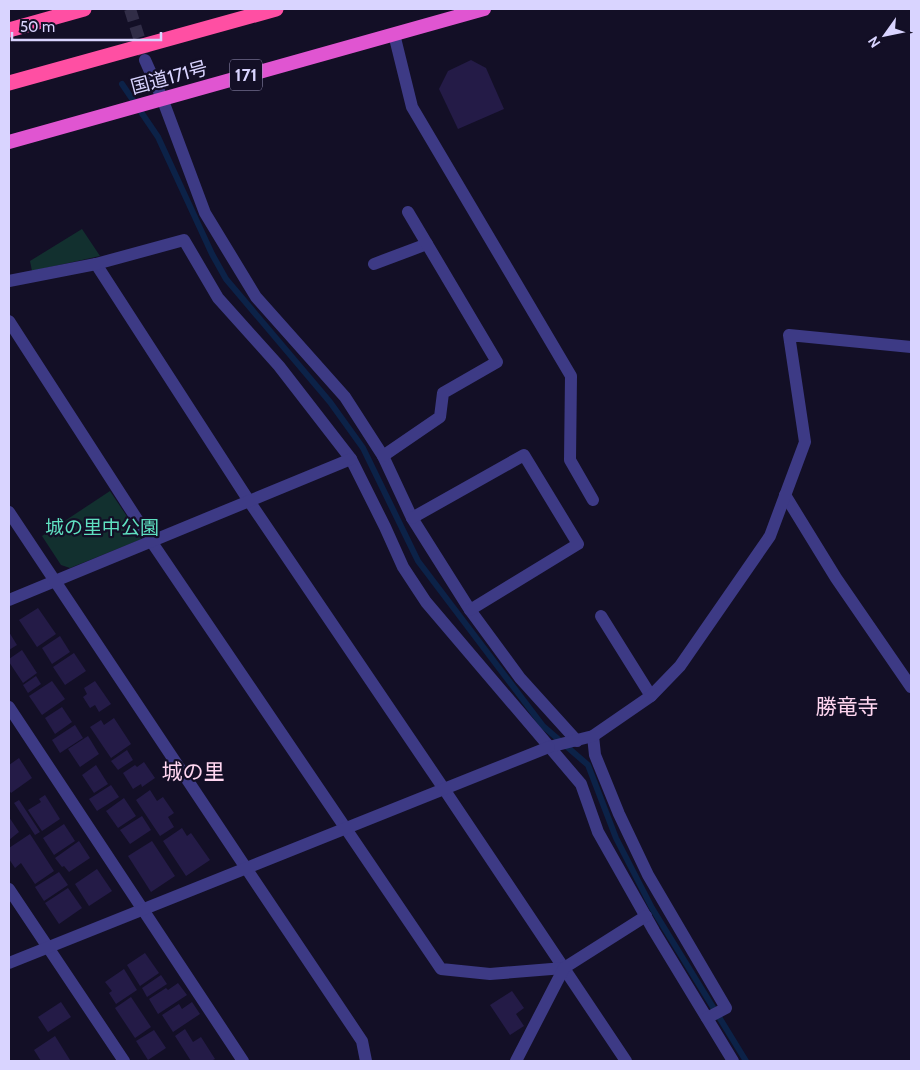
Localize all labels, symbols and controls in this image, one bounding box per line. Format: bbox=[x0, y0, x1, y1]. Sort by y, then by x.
scale bar bbox=[12, 10, 161, 42]
north arrow bbox=[860, 10, 910, 60]
text: 50 m bbox=[20, 18, 55, 36]
text: N bbox=[864, 33, 884, 51]
street label: 国道171号 bbox=[128, 56, 210, 99]
road number: 171 bbox=[230, 60, 262, 90]
park label: 城の里中公園 bbox=[45, 516, 159, 539]
district label: 勝竜寺 bbox=[816, 694, 879, 719]
district label: 城の里 bbox=[162, 759, 225, 784]

